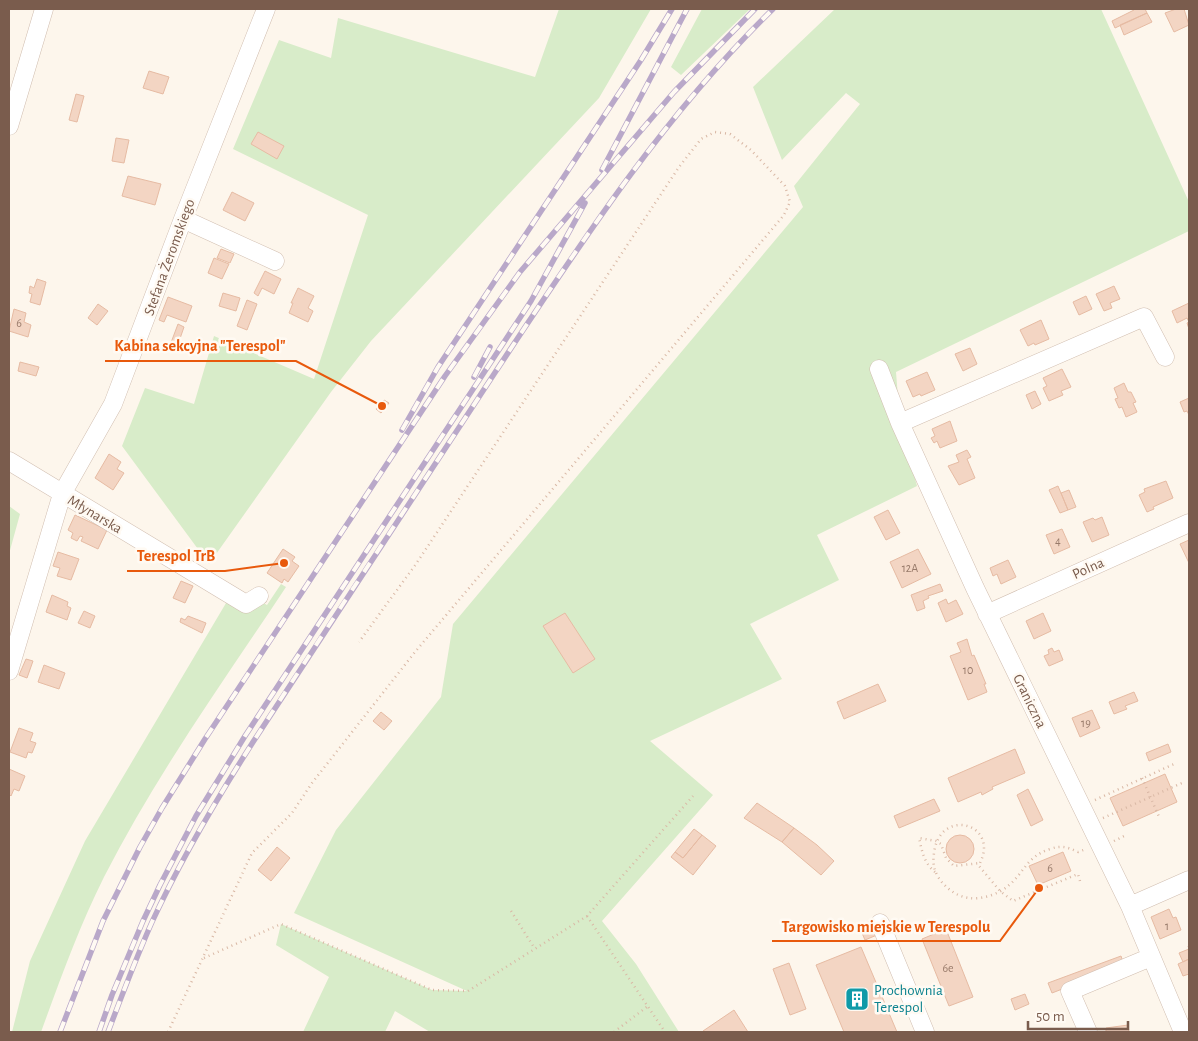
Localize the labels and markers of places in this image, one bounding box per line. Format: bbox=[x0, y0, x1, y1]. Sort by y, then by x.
callout: Kabina sekcyjna "Terespol" bbox=[105, 330, 296, 361]
callout: Terespol TrB bbox=[127, 540, 225, 571]
callout: Targowisko miejskie w Terespolu bbox=[772, 910, 1000, 941]
place label: Prochownia Terespol bbox=[874, 983, 943, 1015]
building icon: Prochownia Terespol bbox=[844, 986, 870, 1012]

